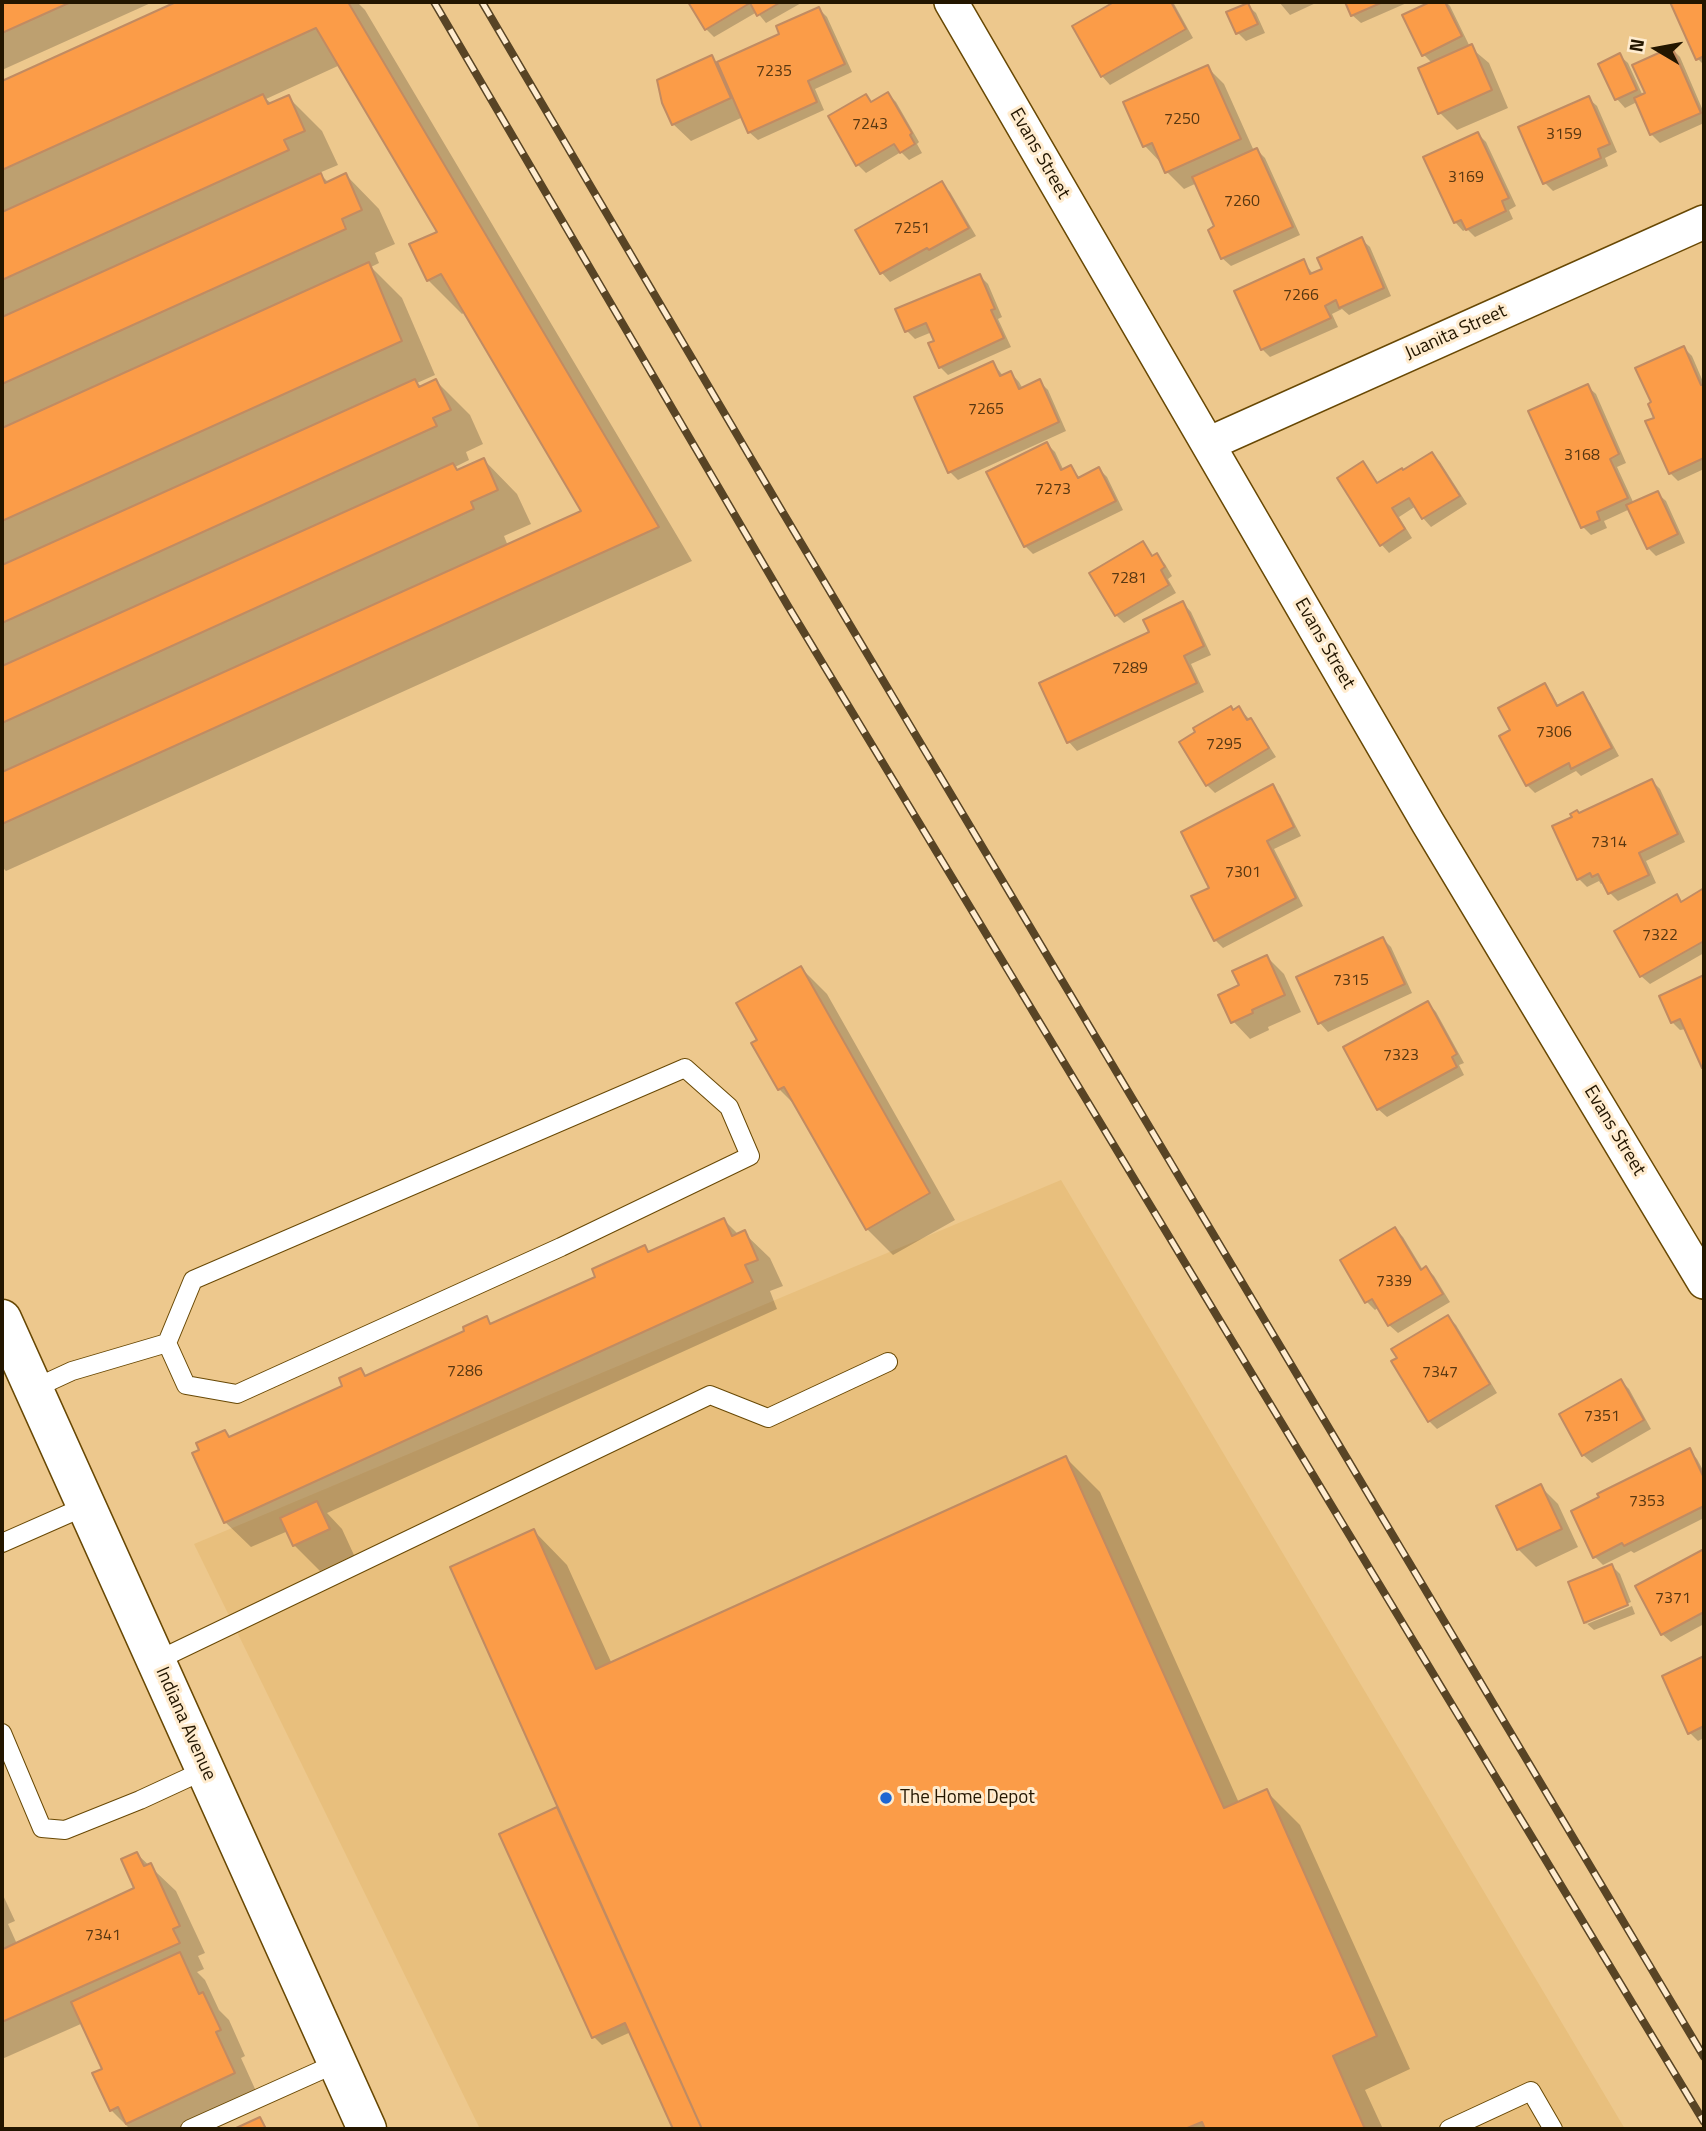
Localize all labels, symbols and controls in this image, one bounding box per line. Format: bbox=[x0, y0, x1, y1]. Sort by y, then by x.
north arrow bbox=[1622, 14, 1692, 84]
text: N bbox=[1620, 36, 1651, 54]
house number: 7235 bbox=[756, 62, 792, 82]
street label: Evans Street bbox=[1004, 105, 1074, 203]
house number: 7250 bbox=[1164, 110, 1200, 130]
house number: 7243 bbox=[852, 115, 888, 135]
house number: 3159 bbox=[1546, 125, 1582, 145]
house number: 3169 bbox=[1448, 168, 1484, 188]
house number: 7260 bbox=[1224, 192, 1260, 212]
house number: 7251 bbox=[894, 219, 930, 239]
house number: 7266 bbox=[1283, 286, 1319, 306]
street label: Juanita Street bbox=[1402, 300, 1510, 366]
house number: 7265 bbox=[968, 400, 1004, 420]
house number: 3168 bbox=[1564, 446, 1600, 466]
house number: 7273 bbox=[1035, 480, 1071, 500]
house number: 7281 bbox=[1111, 569, 1147, 589]
street label: Evans Street bbox=[1289, 595, 1359, 693]
house number: 7289 bbox=[1112, 659, 1148, 679]
house number: 7306 bbox=[1536, 723, 1572, 743]
house number: 7295 bbox=[1206, 735, 1242, 755]
house number: 7314 bbox=[1591, 833, 1627, 853]
house number: 7301 bbox=[1225, 863, 1261, 883]
house number: 7322 bbox=[1642, 926, 1678, 946]
house number: 7315 bbox=[1333, 971, 1369, 991]
house number: 7323 bbox=[1383, 1046, 1419, 1066]
street label: Evans Street bbox=[1578, 1082, 1650, 1180]
house number: 7339 bbox=[1376, 1272, 1412, 1292]
house number: 7286 bbox=[447, 1362, 483, 1382]
house number: 7347 bbox=[1422, 1363, 1458, 1383]
house number: 7351 bbox=[1584, 1407, 1620, 1427]
house number: 7353 bbox=[1629, 1492, 1665, 1512]
house number: 7371 bbox=[1655, 1589, 1691, 1609]
street label: Indiana Avenue bbox=[150, 1664, 220, 1784]
place label: The Home Depot bbox=[900, 1787, 1035, 1809]
marker: The Home Depot bbox=[878, 1790, 894, 1806]
house number: 7341 bbox=[85, 1926, 121, 1946]

